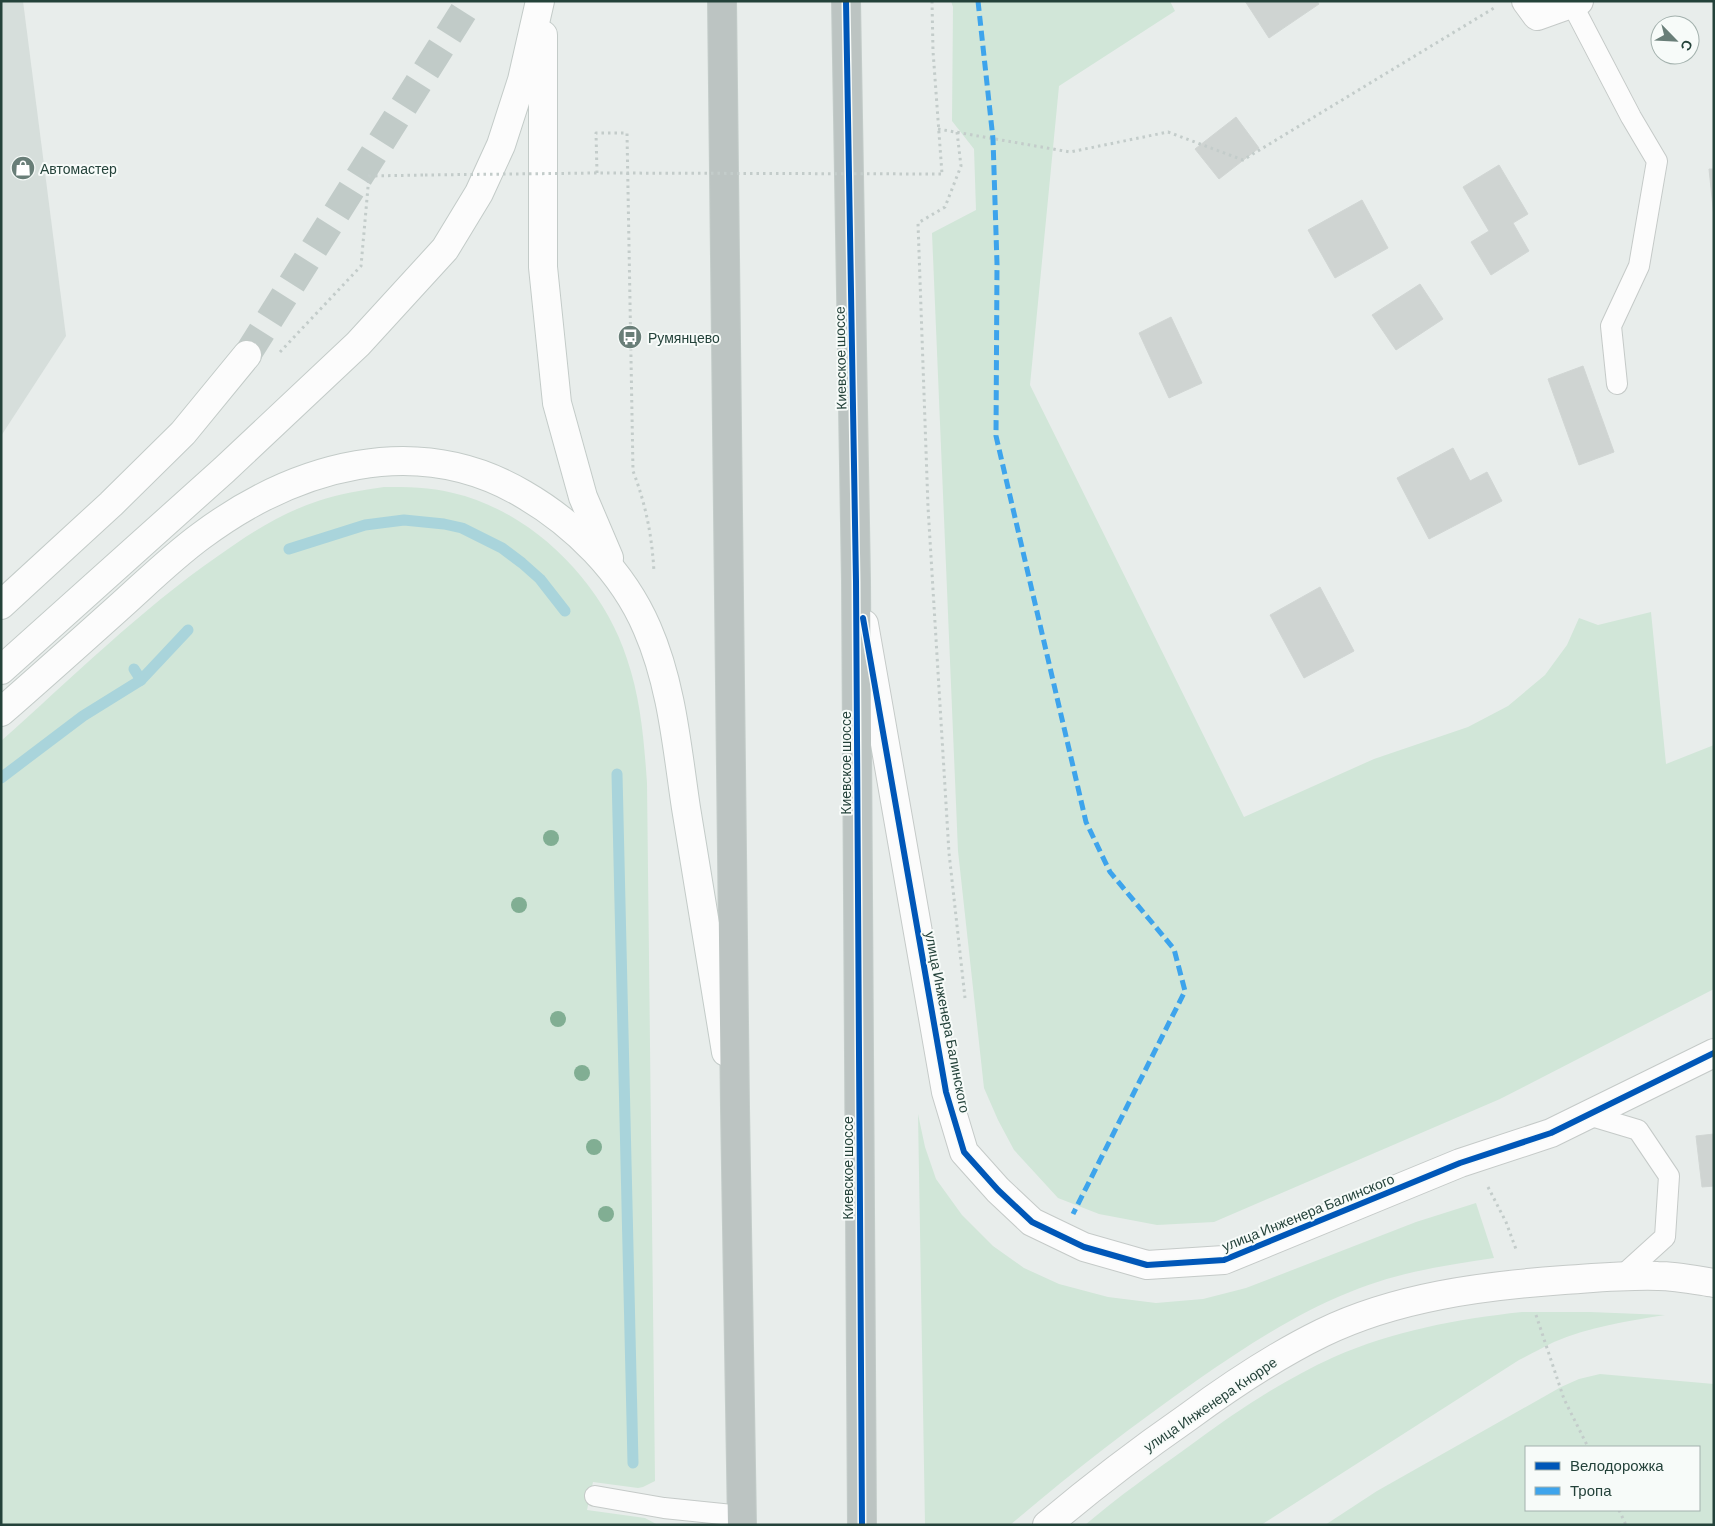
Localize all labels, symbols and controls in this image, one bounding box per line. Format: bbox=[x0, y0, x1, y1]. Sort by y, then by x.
north arrow bbox=[1650, 15, 1700, 65]
text: С bbox=[1678, 37, 1697, 54]
shop icon: Автомастер bbox=[10, 155, 36, 181]
place label: Автомастер bbox=[40, 160, 117, 177]
street label: Киевское шоссе bbox=[831, 306, 849, 410]
bus stop icon: Румянцево bbox=[617, 324, 643, 350]
place label: Румянцево bbox=[648, 329, 720, 346]
street label: Киевское шоссе bbox=[837, 711, 854, 815]
street label: улица Инженера Балинского bbox=[922, 930, 974, 1114]
street label: Киевское шоссе bbox=[839, 1116, 856, 1220]
street label: улица Инженера Балинского bbox=[1219, 1169, 1397, 1254]
street label: улица Инженера Кнорре bbox=[1140, 1353, 1280, 1455]
legend bbox=[1525, 1446, 1700, 1511]
text: Велодорожка bbox=[1570, 1456, 1664, 1474]
text: Тропа bbox=[1570, 1481, 1612, 1499]

